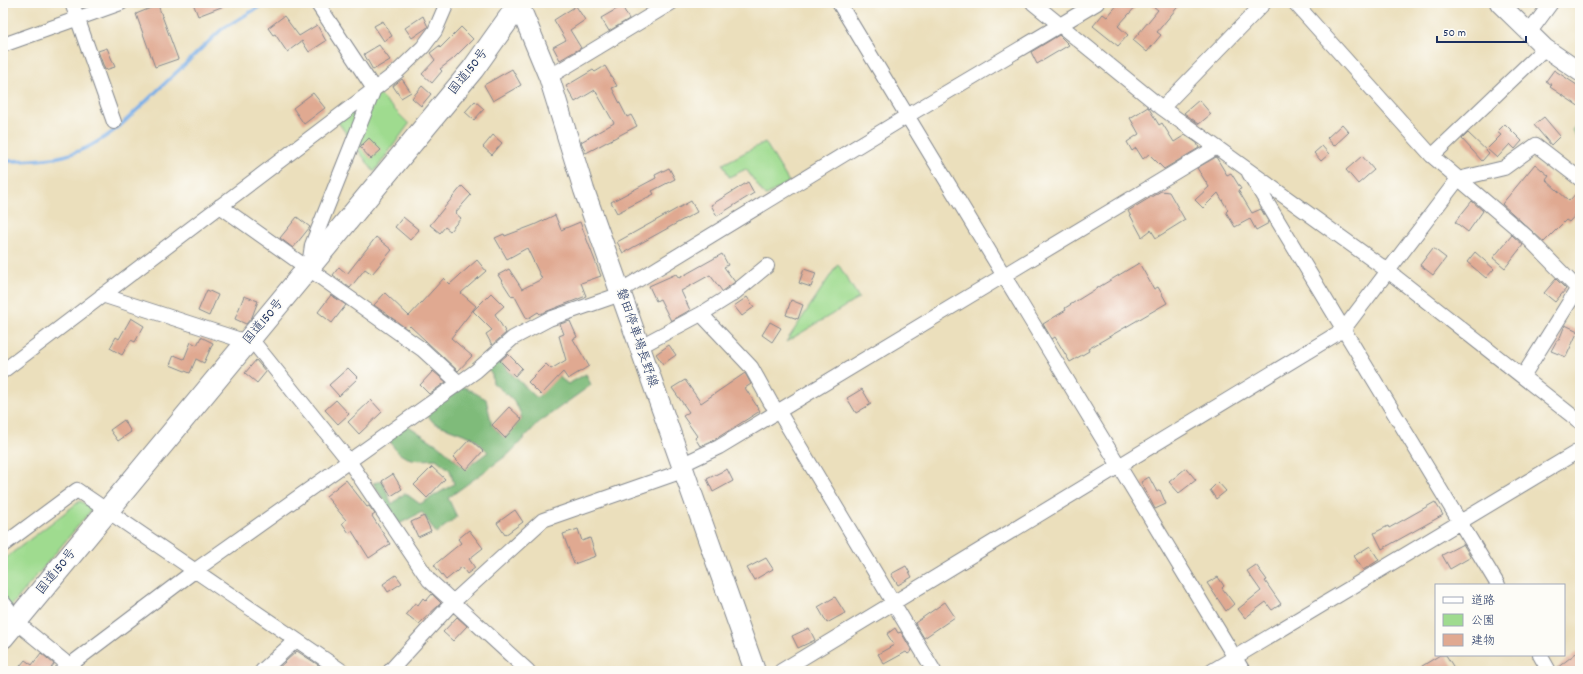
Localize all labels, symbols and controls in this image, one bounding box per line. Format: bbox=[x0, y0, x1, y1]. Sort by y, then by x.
scale bar bbox=[1437, 18, 1526, 44]
text: 50 m bbox=[1443, 25, 1466, 42]
street label: 国道150号 bbox=[445, 44, 493, 100]
street label: 磐田停車場長野線 bbox=[610, 286, 662, 391]
street label: 国道150号 bbox=[239, 295, 289, 349]
street label: 国道150号 bbox=[32, 545, 82, 599]
legend bbox=[1435, 584, 1565, 656]
text: 道路 bbox=[1471, 593, 1495, 610]
text: 公園 bbox=[1471, 613, 1495, 630]
text: 建物 bbox=[1471, 633, 1495, 650]

